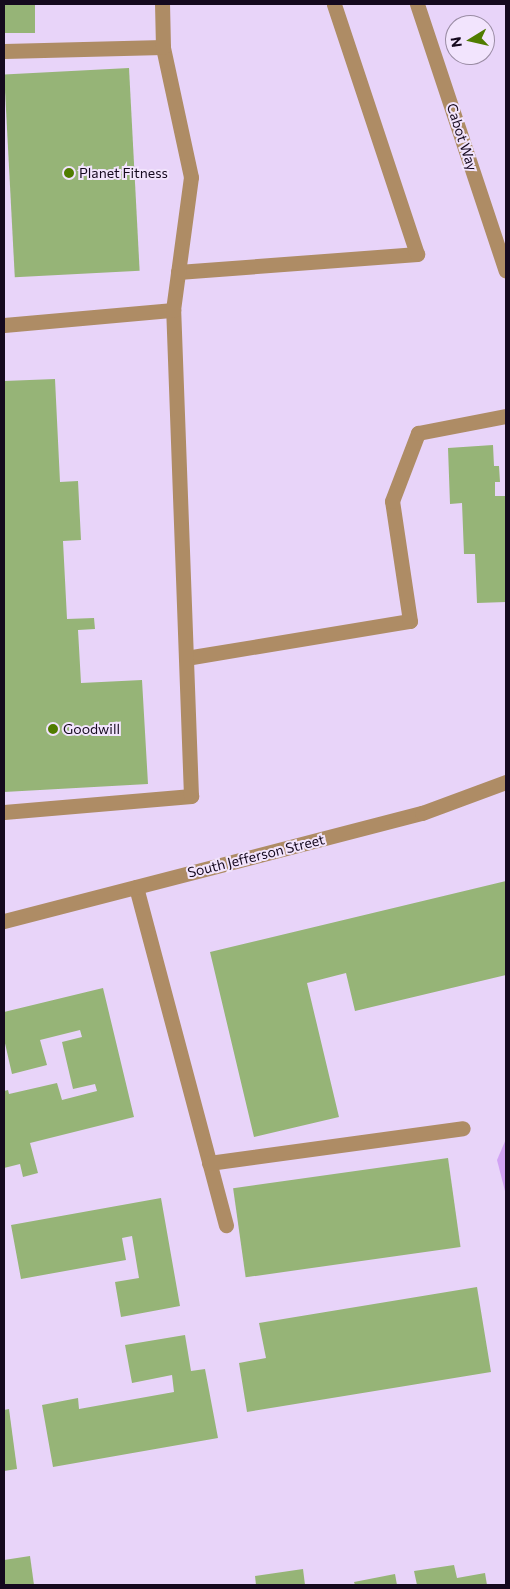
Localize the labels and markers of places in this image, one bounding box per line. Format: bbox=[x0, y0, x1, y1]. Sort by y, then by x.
place label: Planet Fitness bbox=[79, 165, 168, 181]
marker: Planet Fitness bbox=[63, 167, 75, 179]
place label: Goodwill bbox=[63, 721, 120, 737]
marker: Goodwill bbox=[47, 723, 59, 735]

